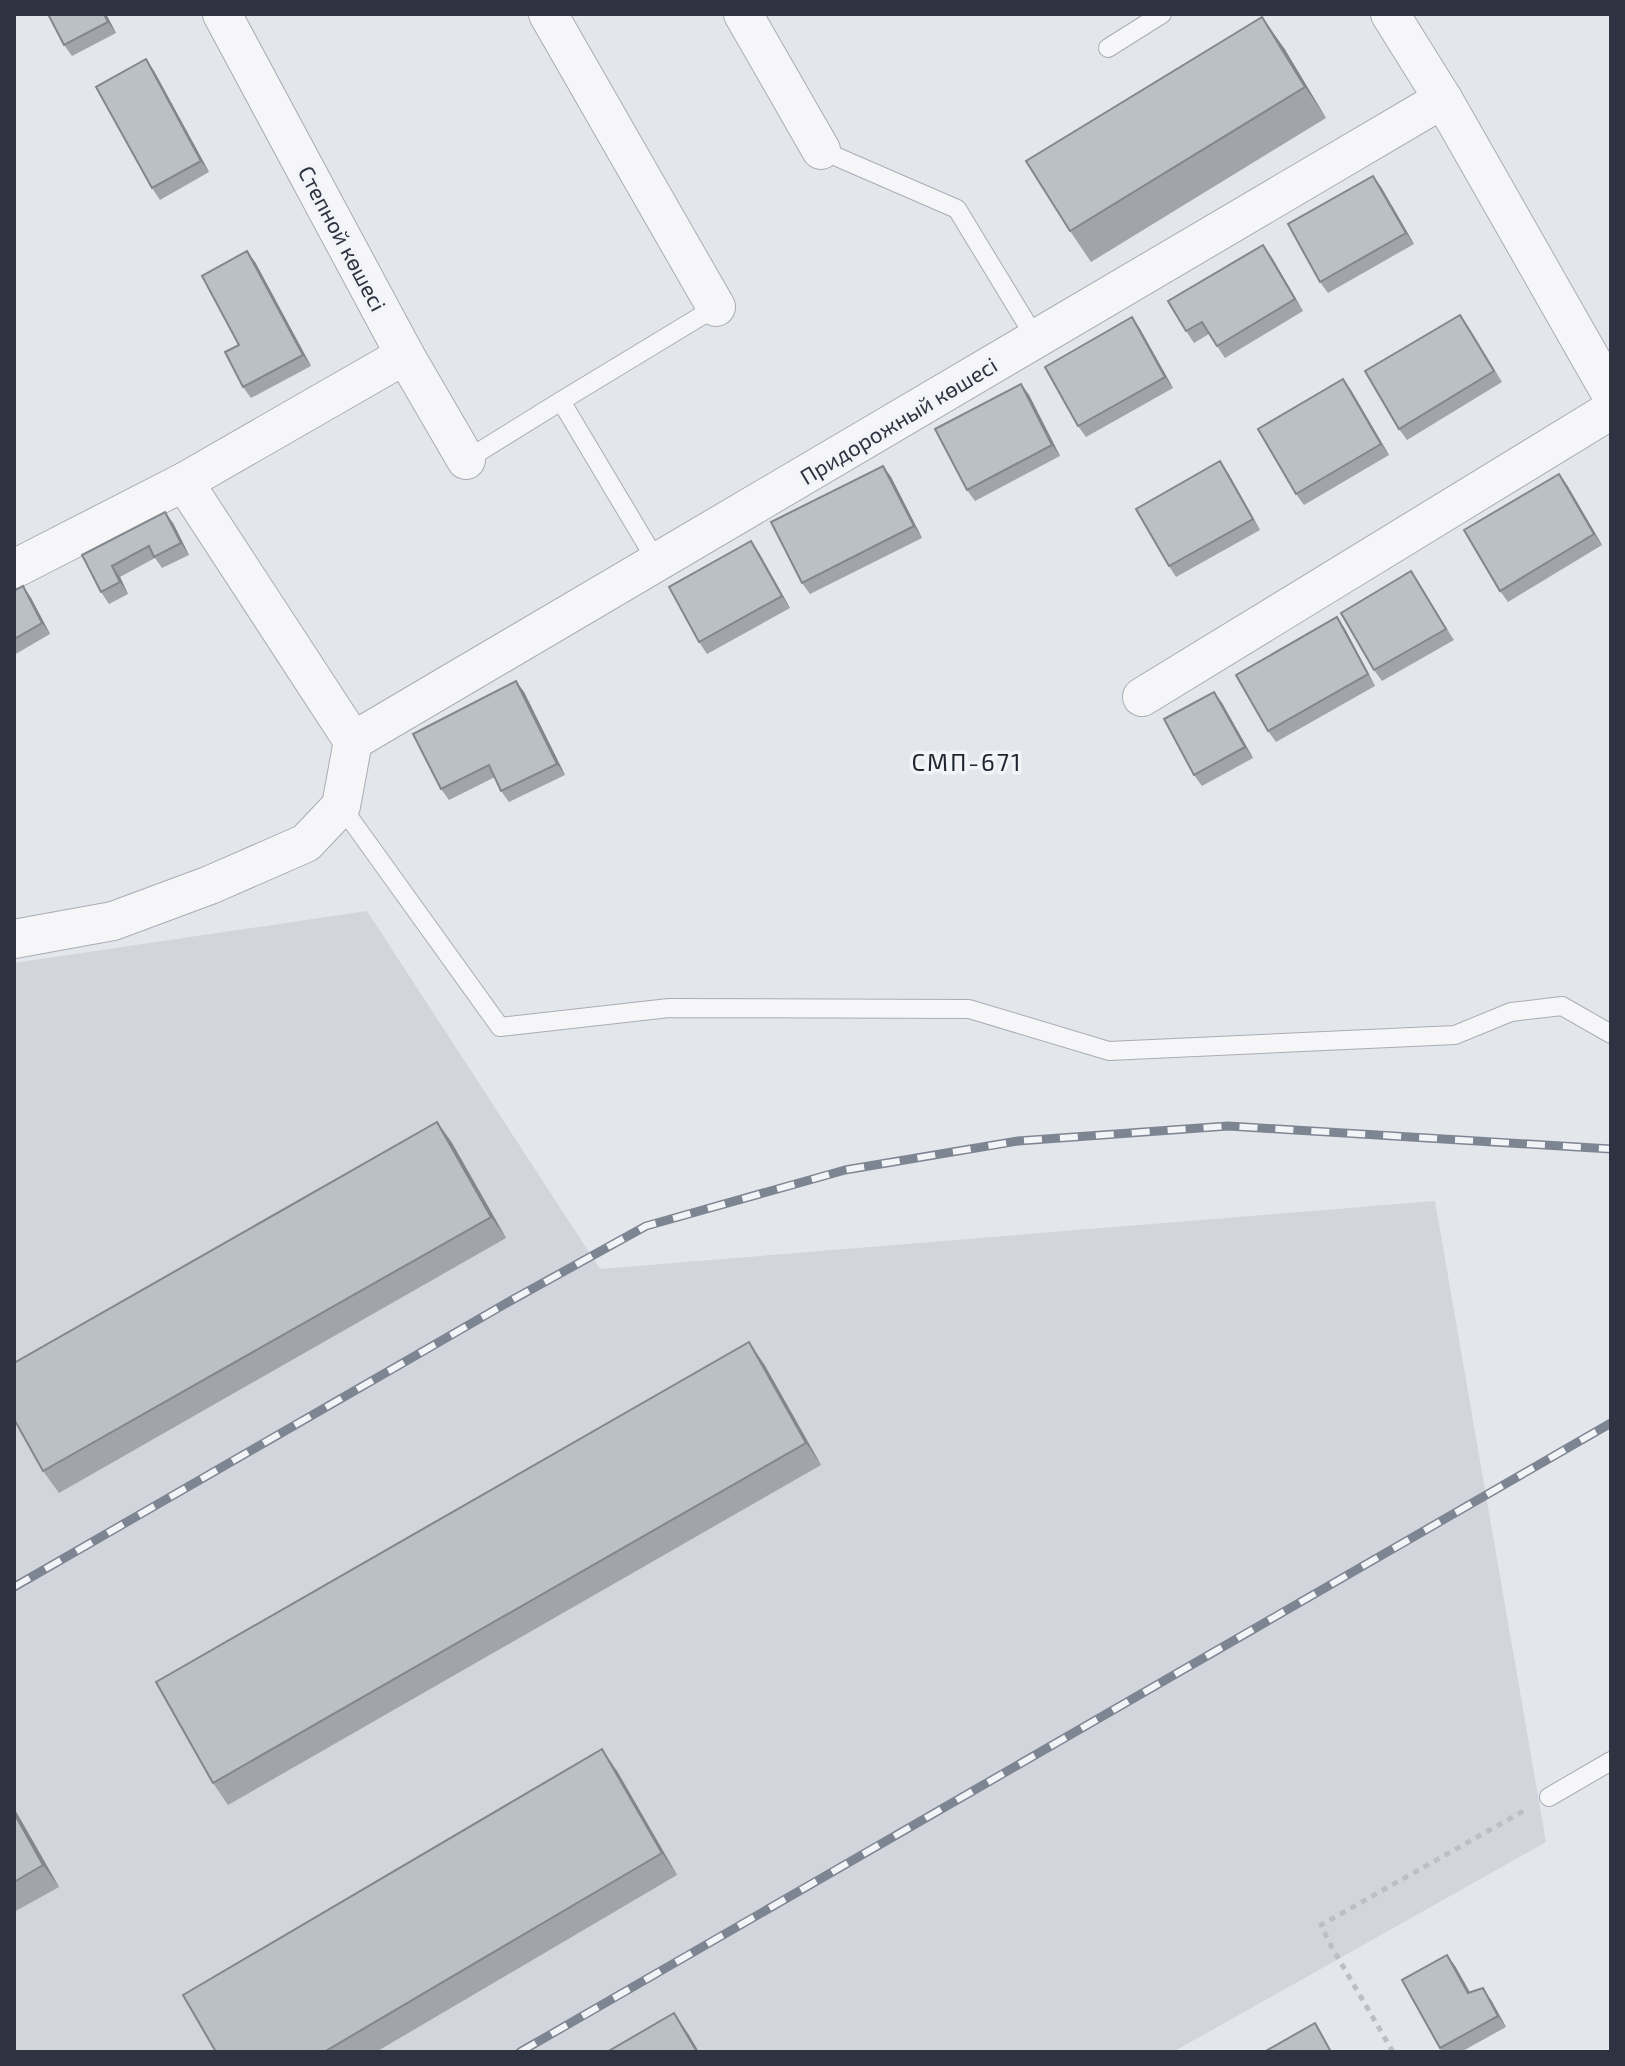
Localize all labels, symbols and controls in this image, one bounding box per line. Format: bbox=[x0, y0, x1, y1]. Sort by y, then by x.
street label: Степной көшесі bbox=[294, 161, 392, 315]
street label: Придорожный көшесі bbox=[795, 351, 1001, 489]
district label: СМП-671 bbox=[911, 747, 1023, 776]

